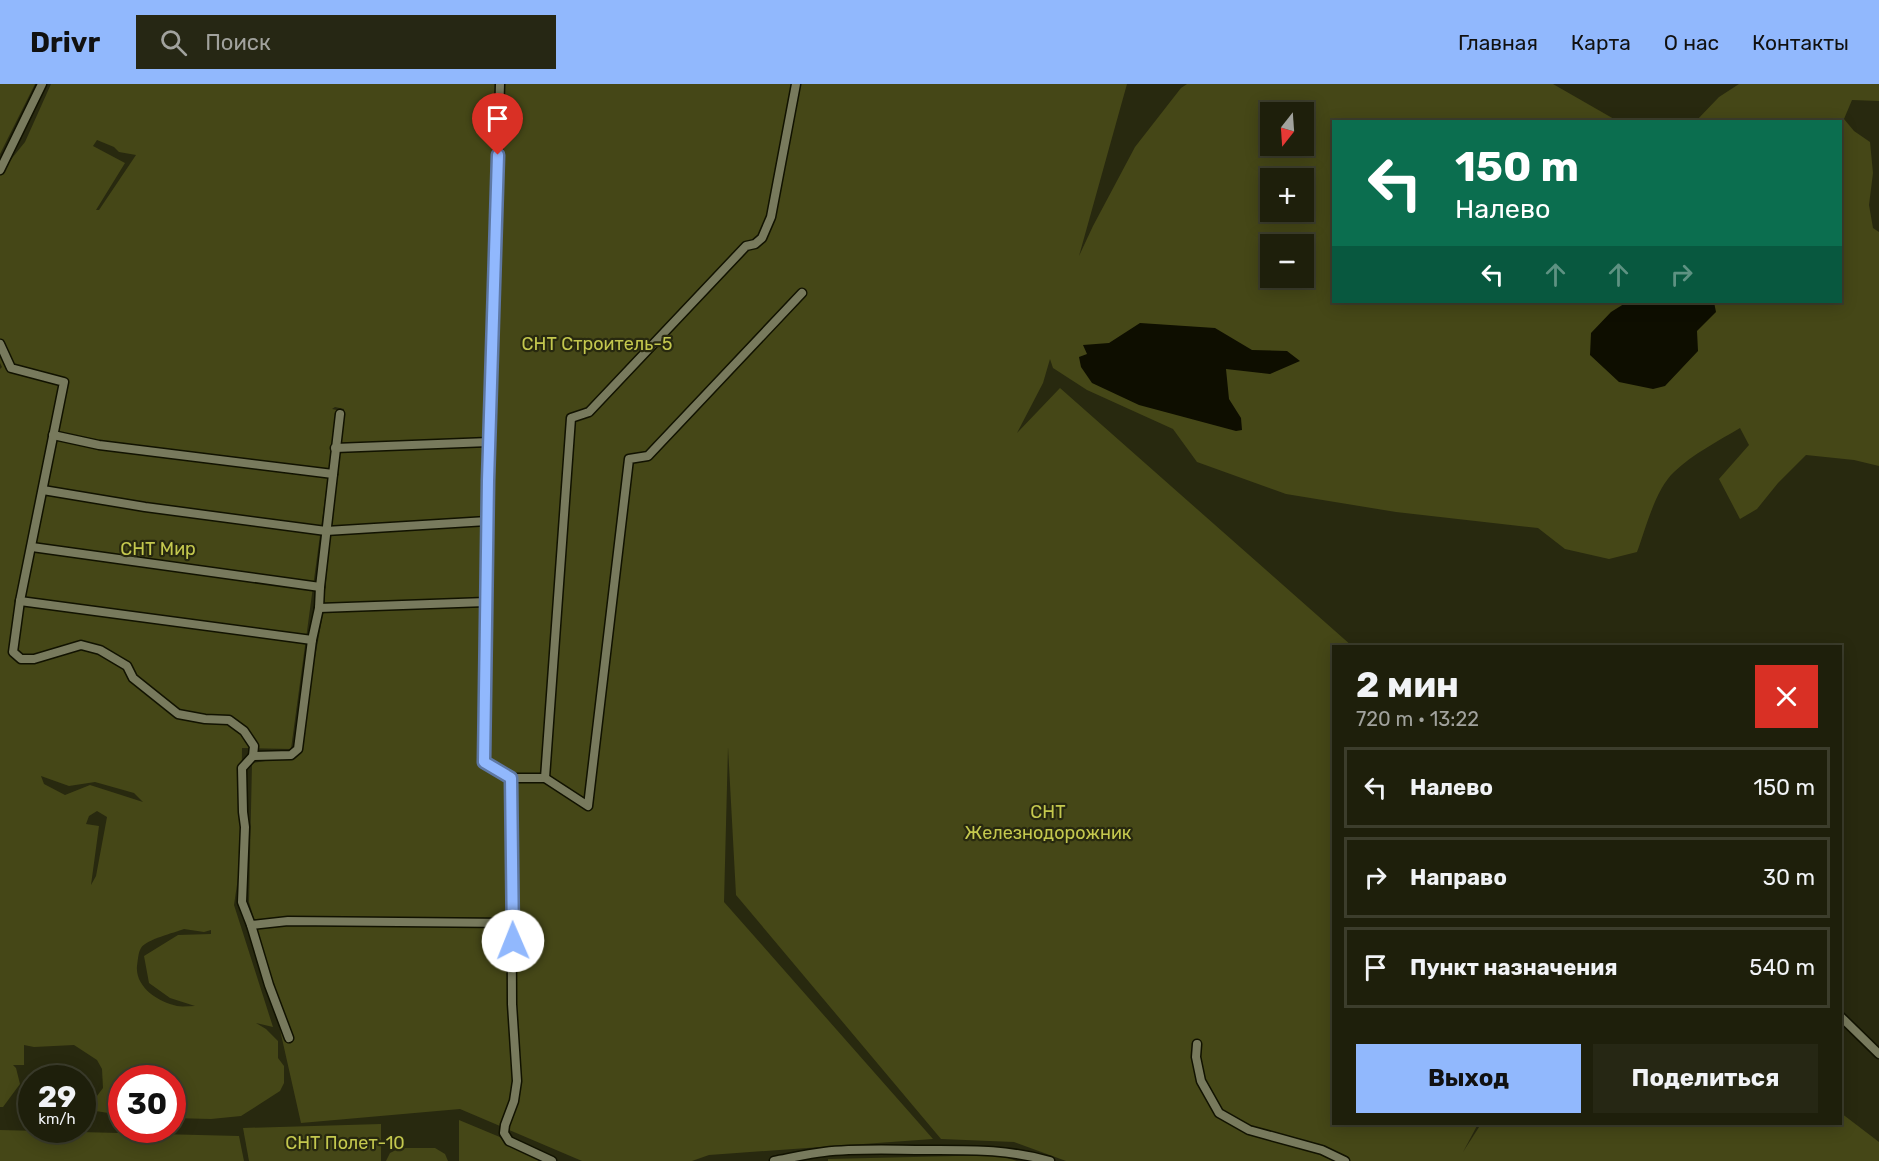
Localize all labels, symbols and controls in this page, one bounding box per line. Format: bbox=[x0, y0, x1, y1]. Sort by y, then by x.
search box bbox=[136, 15, 556, 69]
text: Drivr bbox=[30, 26, 100, 59]
icon: search bbox=[157, 26, 190, 59]
text: Поиск bbox=[205, 29, 271, 56]
text: Главная bbox=[1458, 30, 1538, 55]
text: Карта bbox=[1571, 30, 1631, 55]
text: О нас bbox=[1664, 30, 1719, 55]
text: Контакты bbox=[1752, 30, 1849, 55]
pin bbox=[472, 93, 523, 155]
icon: arrive bbox=[481, 102, 514, 135]
north arrow bbox=[1260, 102, 1314, 156]
map controls bbox=[1260, 102, 1314, 288]
text: 150 m bbox=[1455, 142, 1579, 192]
icon: left bbox=[1356, 144, 1434, 222]
button: + bbox=[1260, 168, 1314, 222]
text: Налево bbox=[1455, 193, 1551, 225]
button: − bbox=[1260, 234, 1314, 288]
icon: left bbox=[1476, 258, 1509, 291]
icon: ahead bbox=[1539, 258, 1572, 291]
icon: ahead bbox=[1602, 258, 1635, 291]
icon: right bbox=[1665, 258, 1698, 291]
park label: СНТ Строитель-5 bbox=[522, 333, 672, 355]
park label: СНТ Мир bbox=[120, 538, 196, 560]
text: 2 мин bbox=[1356, 663, 1459, 706]
button: close bbox=[1755, 665, 1818, 728]
text: 720 m · 13:22 bbox=[1356, 707, 1479, 731]
icon: left bbox=[1359, 771, 1392, 804]
text: Налево bbox=[1410, 774, 1493, 801]
text: 150 m bbox=[1754, 774, 1815, 801]
park label: СНТ Железнодорожник bbox=[964, 801, 1132, 844]
icon: right bbox=[1359, 861, 1392, 894]
text: Направо bbox=[1410, 864, 1507, 891]
text: 30 m bbox=[1763, 864, 1815, 891]
position arrow bbox=[481, 909, 545, 973]
icon: arrive bbox=[1359, 951, 1392, 984]
text: Пункт назначения bbox=[1410, 954, 1618, 981]
text: 540 m bbox=[1749, 954, 1815, 981]
button: Выход bbox=[1356, 1044, 1581, 1113]
button: Поделиться bbox=[1593, 1044, 1818, 1113]
speed limit sign: 30 bbox=[108, 1065, 186, 1143]
text: 29 bbox=[38, 1079, 76, 1115]
text: km/h bbox=[38, 1110, 76, 1128]
park label: СНТ Полет-10 bbox=[285, 1132, 405, 1154]

